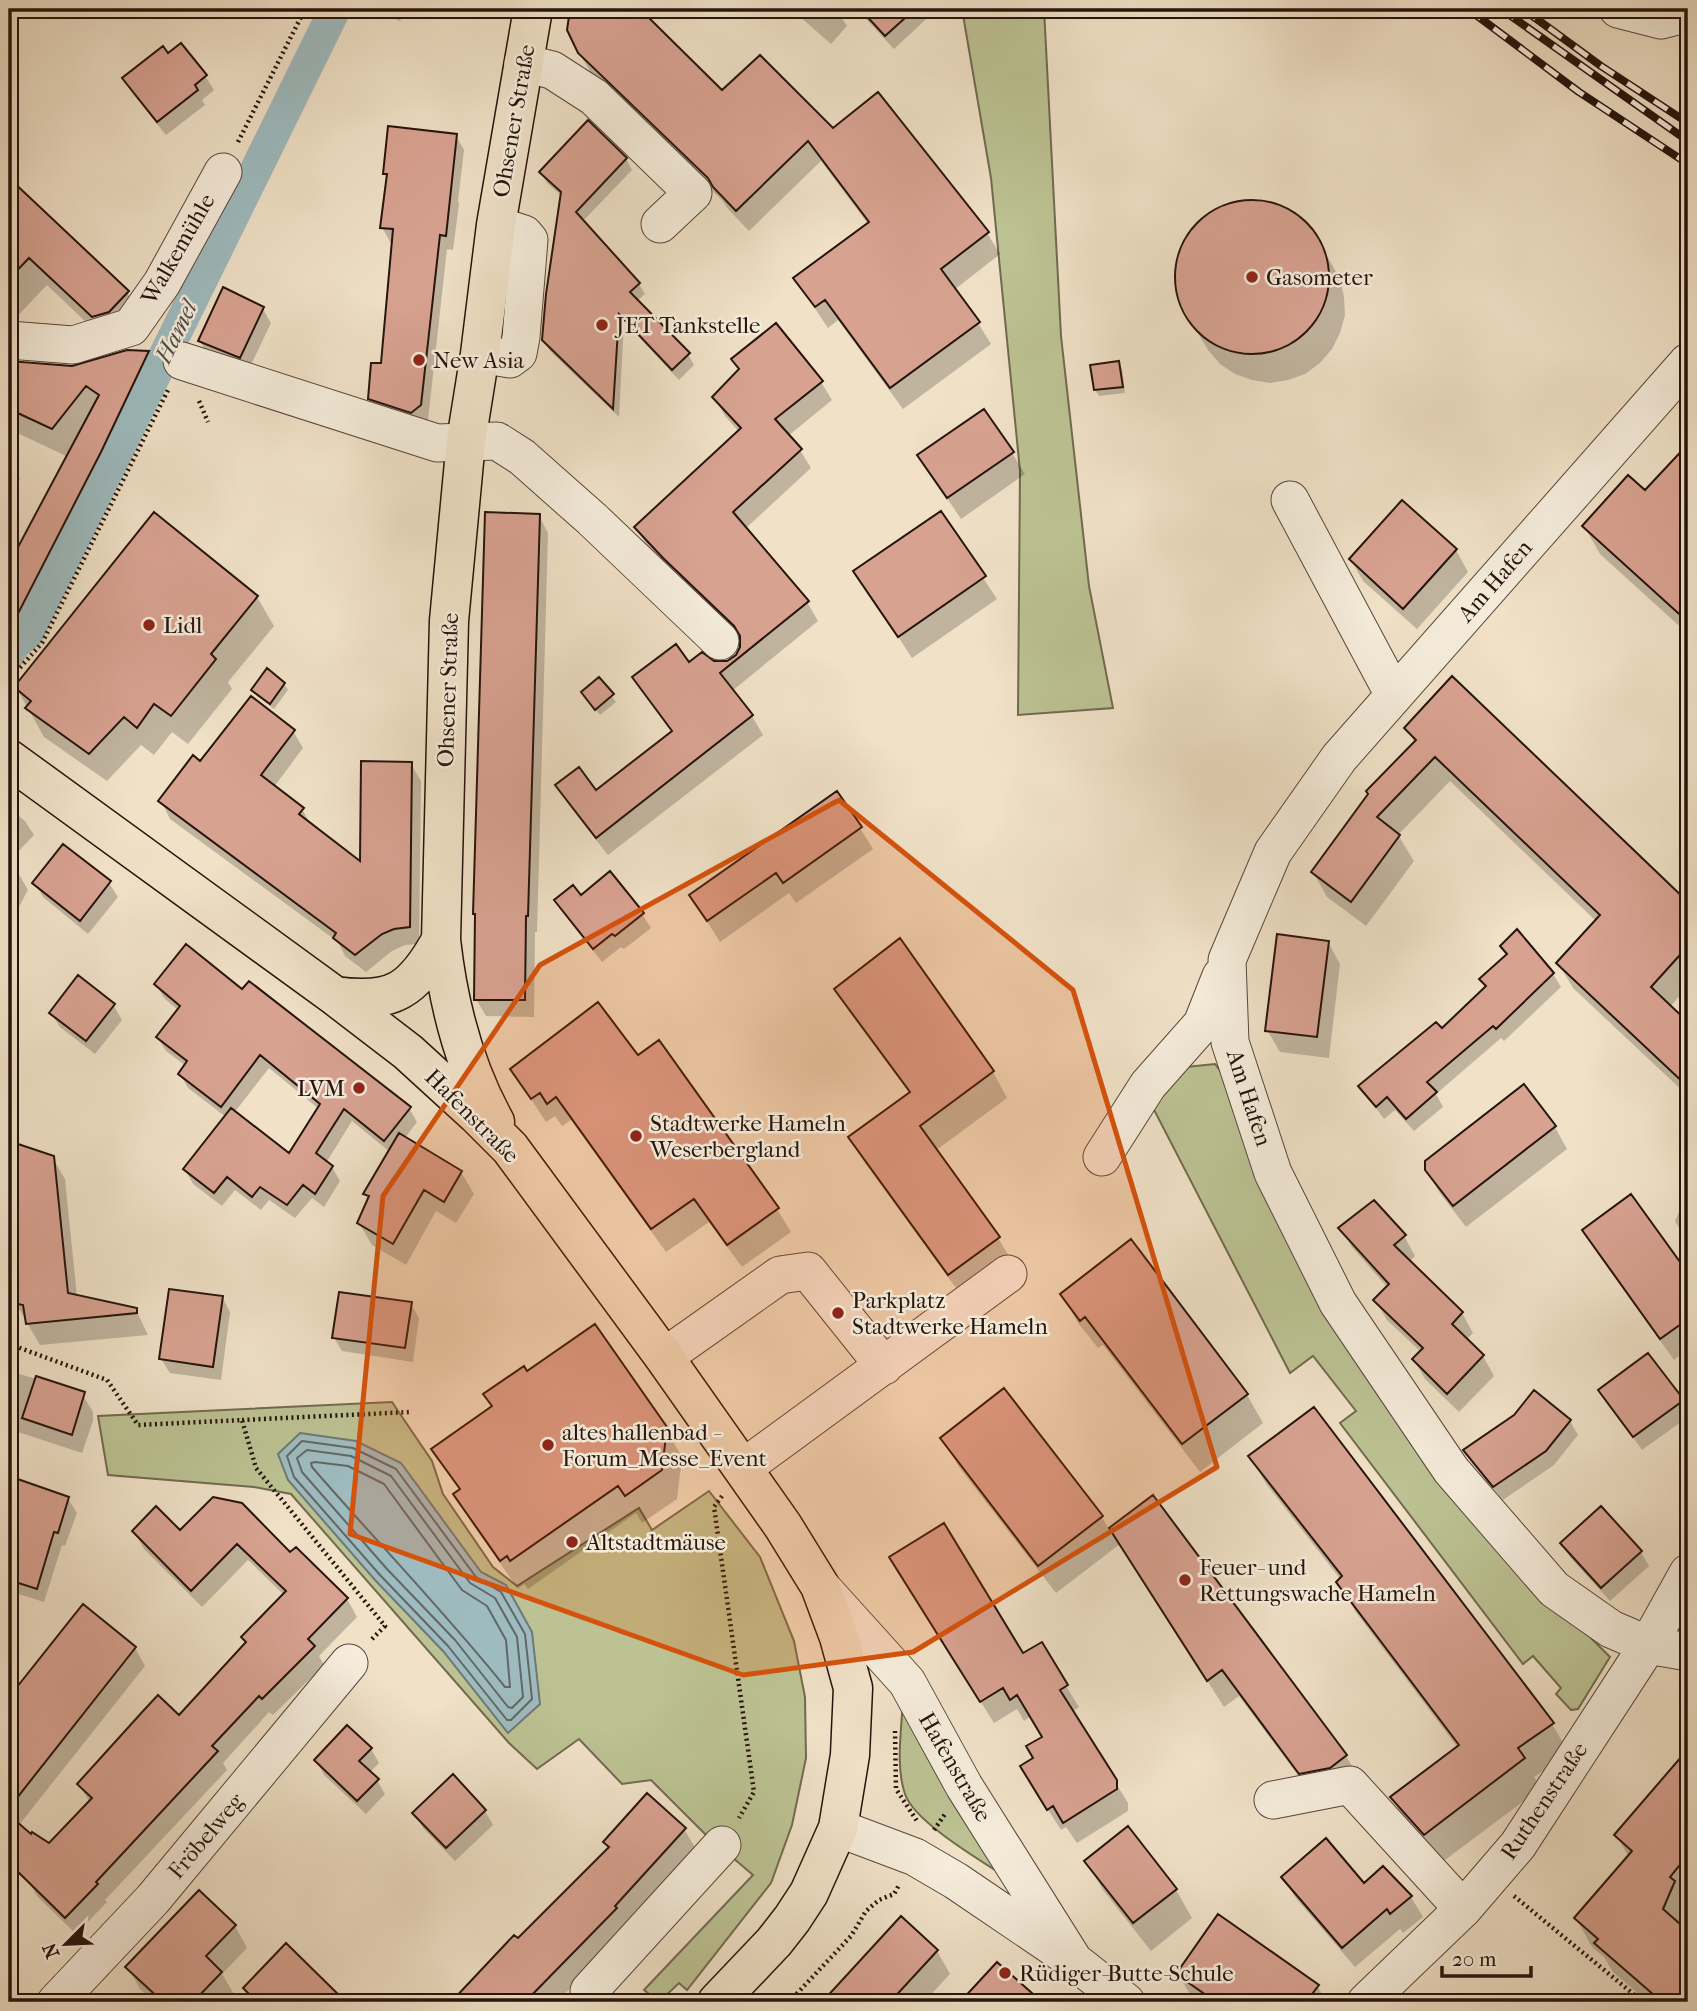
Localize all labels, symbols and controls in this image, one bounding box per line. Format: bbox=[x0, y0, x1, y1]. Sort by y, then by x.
street label: Ohsener Straße bbox=[487, 42, 541, 200]
street label: Walkemühle bbox=[135, 189, 221, 310]
place label: Gasometer bbox=[1266, 264, 1373, 291]
marker: Gasometer bbox=[1244, 269, 1260, 285]
water label: Hamel bbox=[149, 293, 204, 369]
place label: JET Tankstelle bbox=[614, 312, 760, 339]
marker: JET Tankstelle bbox=[594, 317, 610, 333]
place label: New Asia bbox=[433, 347, 524, 374]
marker: New Asia bbox=[411, 352, 427, 368]
street label: Am Hafen bbox=[1451, 534, 1538, 628]
place label: Lidl bbox=[163, 612, 203, 639]
street label: Ohsener Straße bbox=[432, 612, 464, 768]
marker: Lidl bbox=[141, 617, 157, 633]
street label: Am Hafen bbox=[1220, 1045, 1277, 1150]
street label: Hafenstraße bbox=[419, 1063, 525, 1169]
place label: LVM bbox=[297, 1075, 345, 1102]
marker: LVM bbox=[351, 1080, 367, 1096]
place label: Stadtwerke Hameln Weserbergland bbox=[649, 1110, 846, 1163]
marker: Stadtwerke Hameln Weserbergland bbox=[628, 1128, 644, 1144]
place label: Parkplatz Stadtwerke Hameln bbox=[852, 1287, 1048, 1340]
marker: Parkplatz Stadtwerke Hameln bbox=[830, 1305, 846, 1321]
place label: altes hallenbad - Forum_Messe_Event bbox=[562, 1419, 767, 1472]
marker: altes hallenbad - Forum_Messe_Event bbox=[540, 1437, 556, 1453]
place label: Altstadtmäuse bbox=[585, 1529, 726, 1556]
marker: Altstadtmäuse bbox=[564, 1534, 580, 1550]
place label: Feuer- und Rettungswache Hameln bbox=[1199, 1554, 1436, 1607]
marker: Feuer- und Rettungswache Hameln bbox=[1177, 1572, 1193, 1588]
street label: Hafenstraße bbox=[913, 1707, 997, 1827]
street label: Ruthenstraße bbox=[1495, 1737, 1593, 1865]
street label: Fröbelweg bbox=[162, 1787, 250, 1884]
north arrow bbox=[32, 1910, 102, 1980]
scale bar bbox=[1442, 1934, 1531, 1978]
text: N bbox=[38, 1939, 64, 1962]
text: 20 m bbox=[1452, 1947, 1497, 1971]
place label: Rüdiger-Butte-Schule bbox=[1019, 1960, 1234, 1987]
marker: Rüdiger-Butte-Schule bbox=[997, 1965, 1013, 1981]

